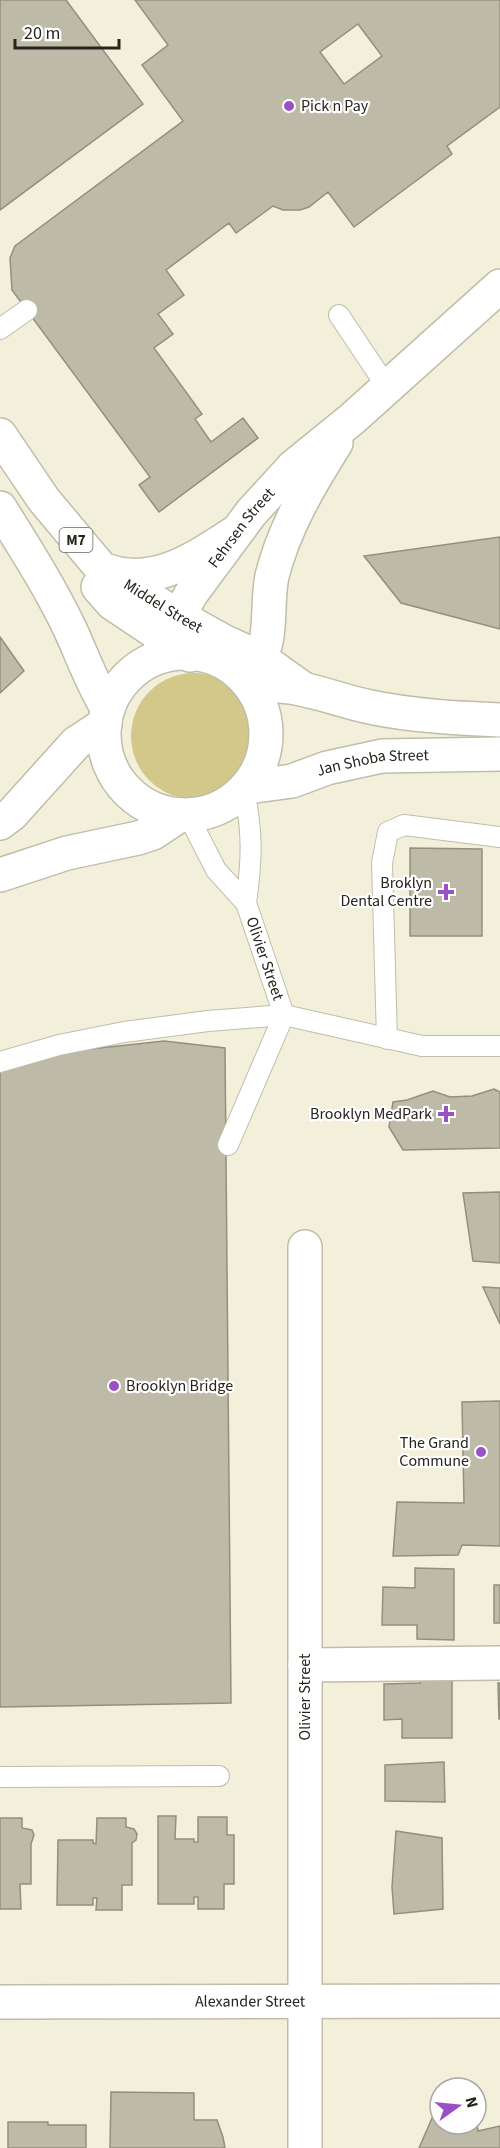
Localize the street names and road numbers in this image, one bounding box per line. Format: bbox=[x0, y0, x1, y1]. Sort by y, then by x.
street label: Fehrsen Street bbox=[203, 483, 280, 573]
road number: M7 bbox=[60, 528, 92, 552]
street label: Middel Street bbox=[119, 574, 207, 639]
street label: Jan Shoba Street bbox=[313, 744, 430, 782]
street label: Olivier Street bbox=[240, 914, 289, 1004]
street label: Olivier Street bbox=[294, 1653, 316, 1740]
street label: Alexander Street bbox=[195, 1990, 306, 2013]

